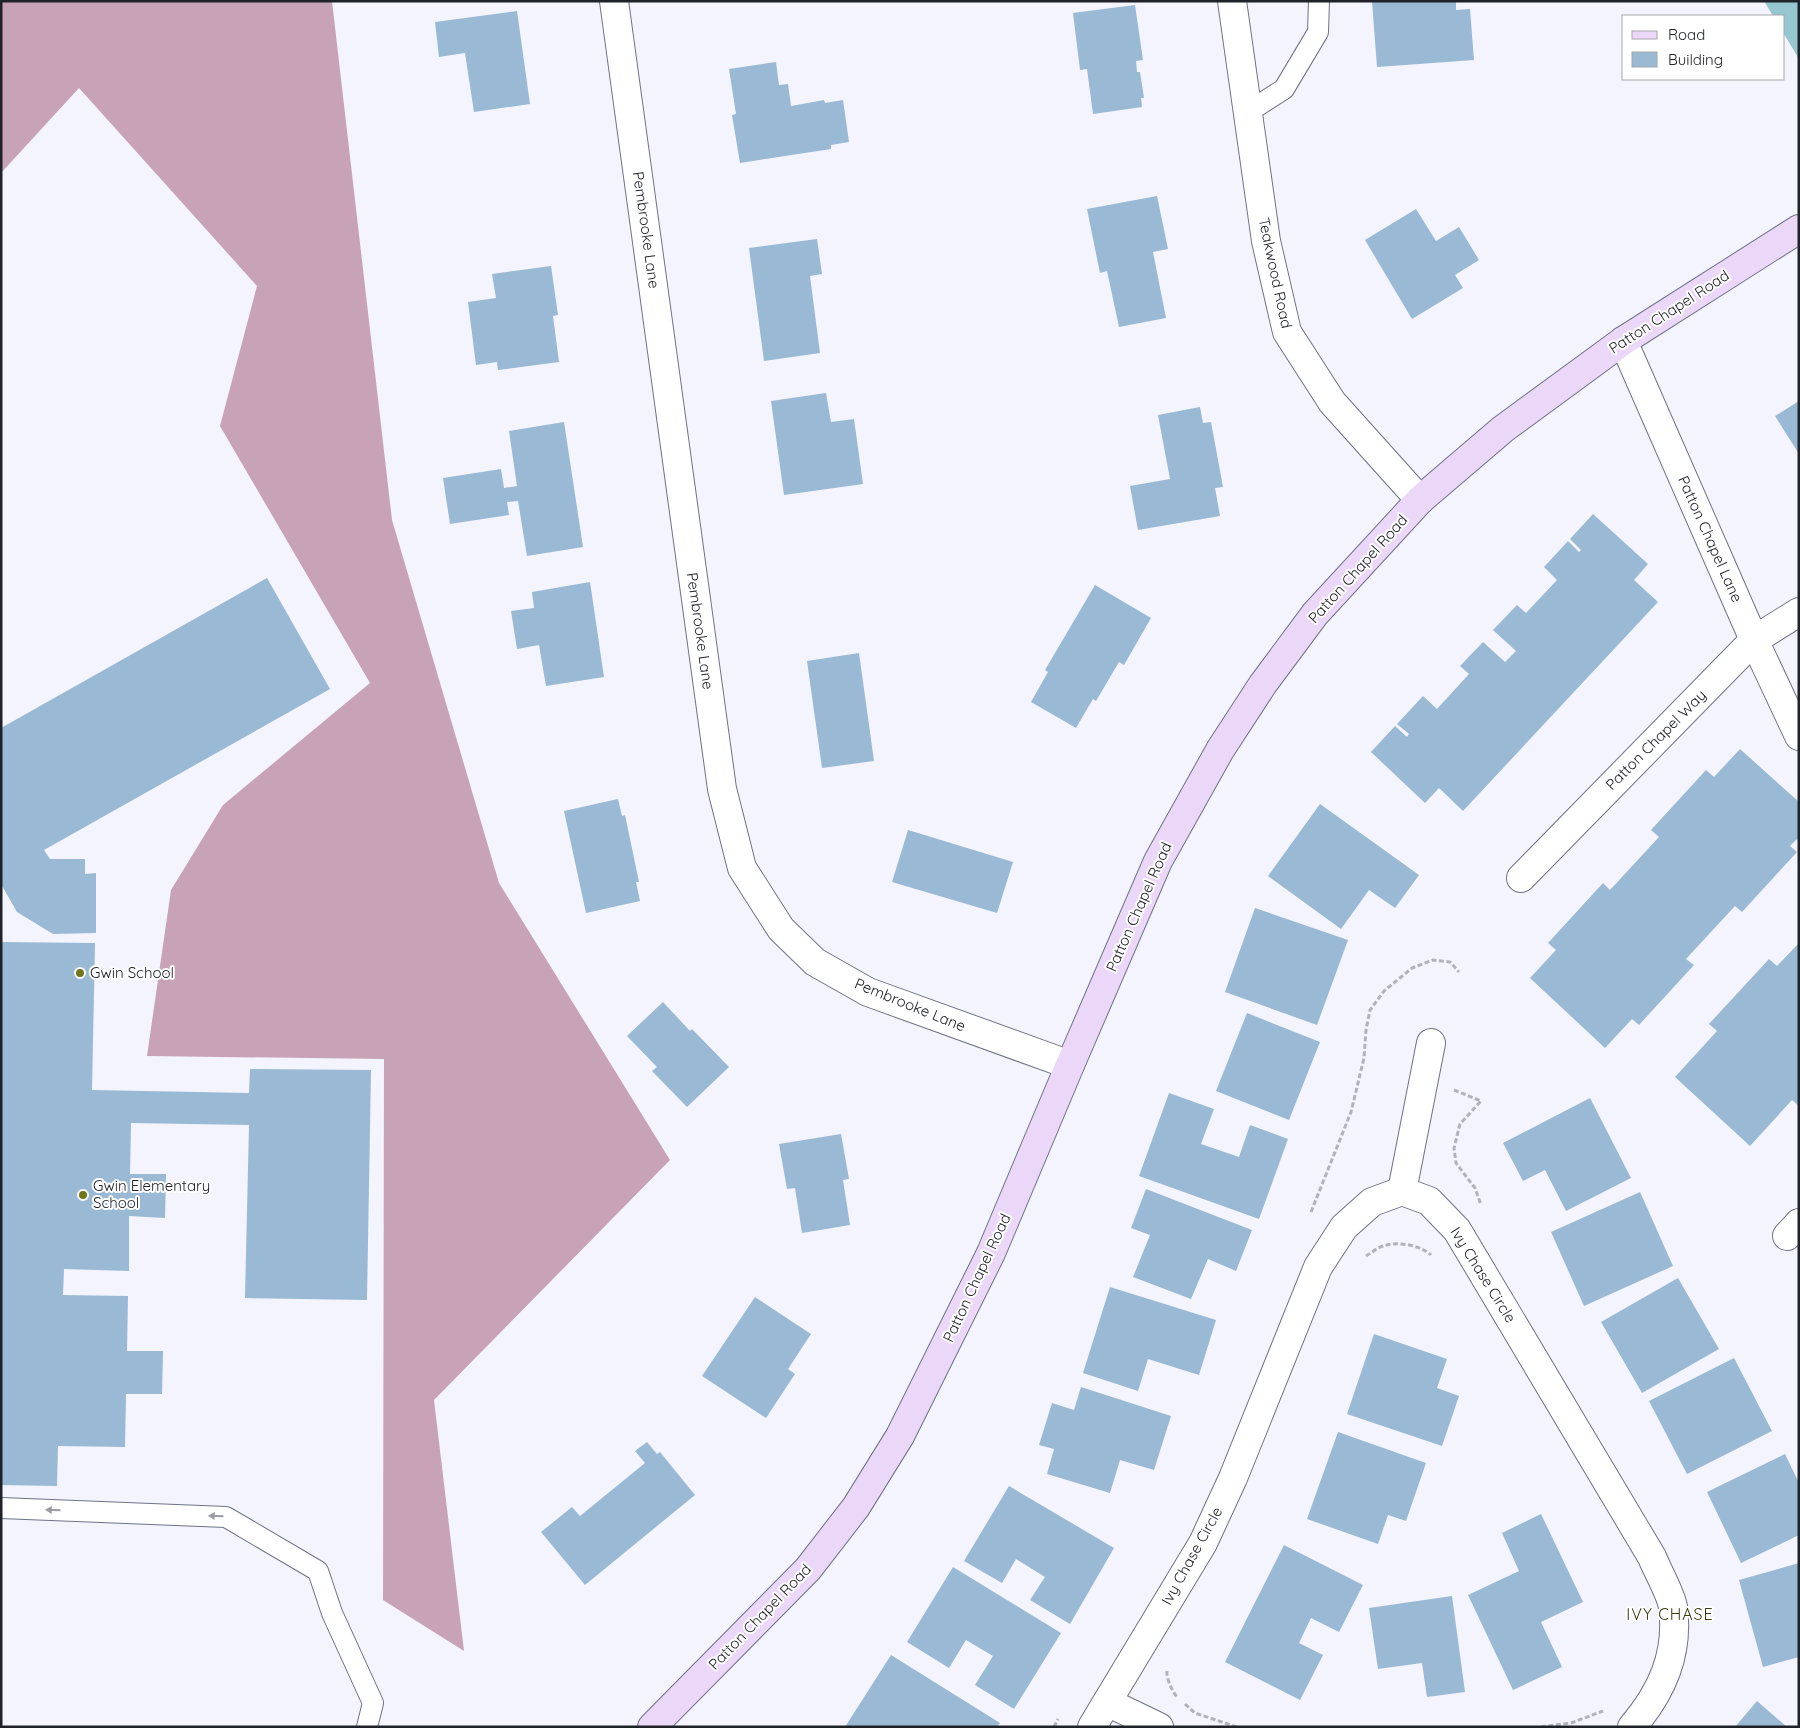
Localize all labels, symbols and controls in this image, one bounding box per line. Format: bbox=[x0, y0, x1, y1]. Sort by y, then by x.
legend bbox=[1622, 15, 1785, 80]
text: Road bbox=[1668, 25, 1705, 44]
text: Building bbox=[1668, 50, 1723, 69]
street label: Pembrooke Lane bbox=[629, 170, 664, 290]
street label: Teakwood Road bbox=[1254, 216, 1296, 330]
street label: Patton Chapel Road bbox=[1605, 266, 1732, 358]
street label: Patton Chapel Lane bbox=[1674, 473, 1747, 605]
street label: Patton Chapel Road bbox=[1304, 510, 1411, 627]
street label: Pembrooke Lane bbox=[683, 571, 718, 691]
street label: Patton Chapel Way bbox=[1601, 685, 1710, 794]
street label: Patton Chapel Road bbox=[1101, 839, 1176, 974]
place label: Gwin School bbox=[90, 963, 174, 982]
marker: Gwin School bbox=[74, 967, 86, 979]
street label: Pembrooke Lane bbox=[852, 974, 968, 1035]
place label: Gwin Elementary School bbox=[93, 1176, 210, 1212]
marker: Gwin Elementary School bbox=[77, 1189, 89, 1201]
street label: Patton Chapel Road bbox=[938, 1211, 1015, 1345]
street label: Ivy Chase Circle bbox=[1446, 1223, 1520, 1326]
street label: Ivy Chase Circle bbox=[1157, 1503, 1226, 1608]
one-way arrow bbox=[45, 1506, 61, 1514]
one-way arrow bbox=[207, 1512, 223, 1520]
street label: Patton Chapel Road bbox=[704, 1560, 815, 1673]
district label: IVY CHASE bbox=[1626, 1604, 1714, 1624]

